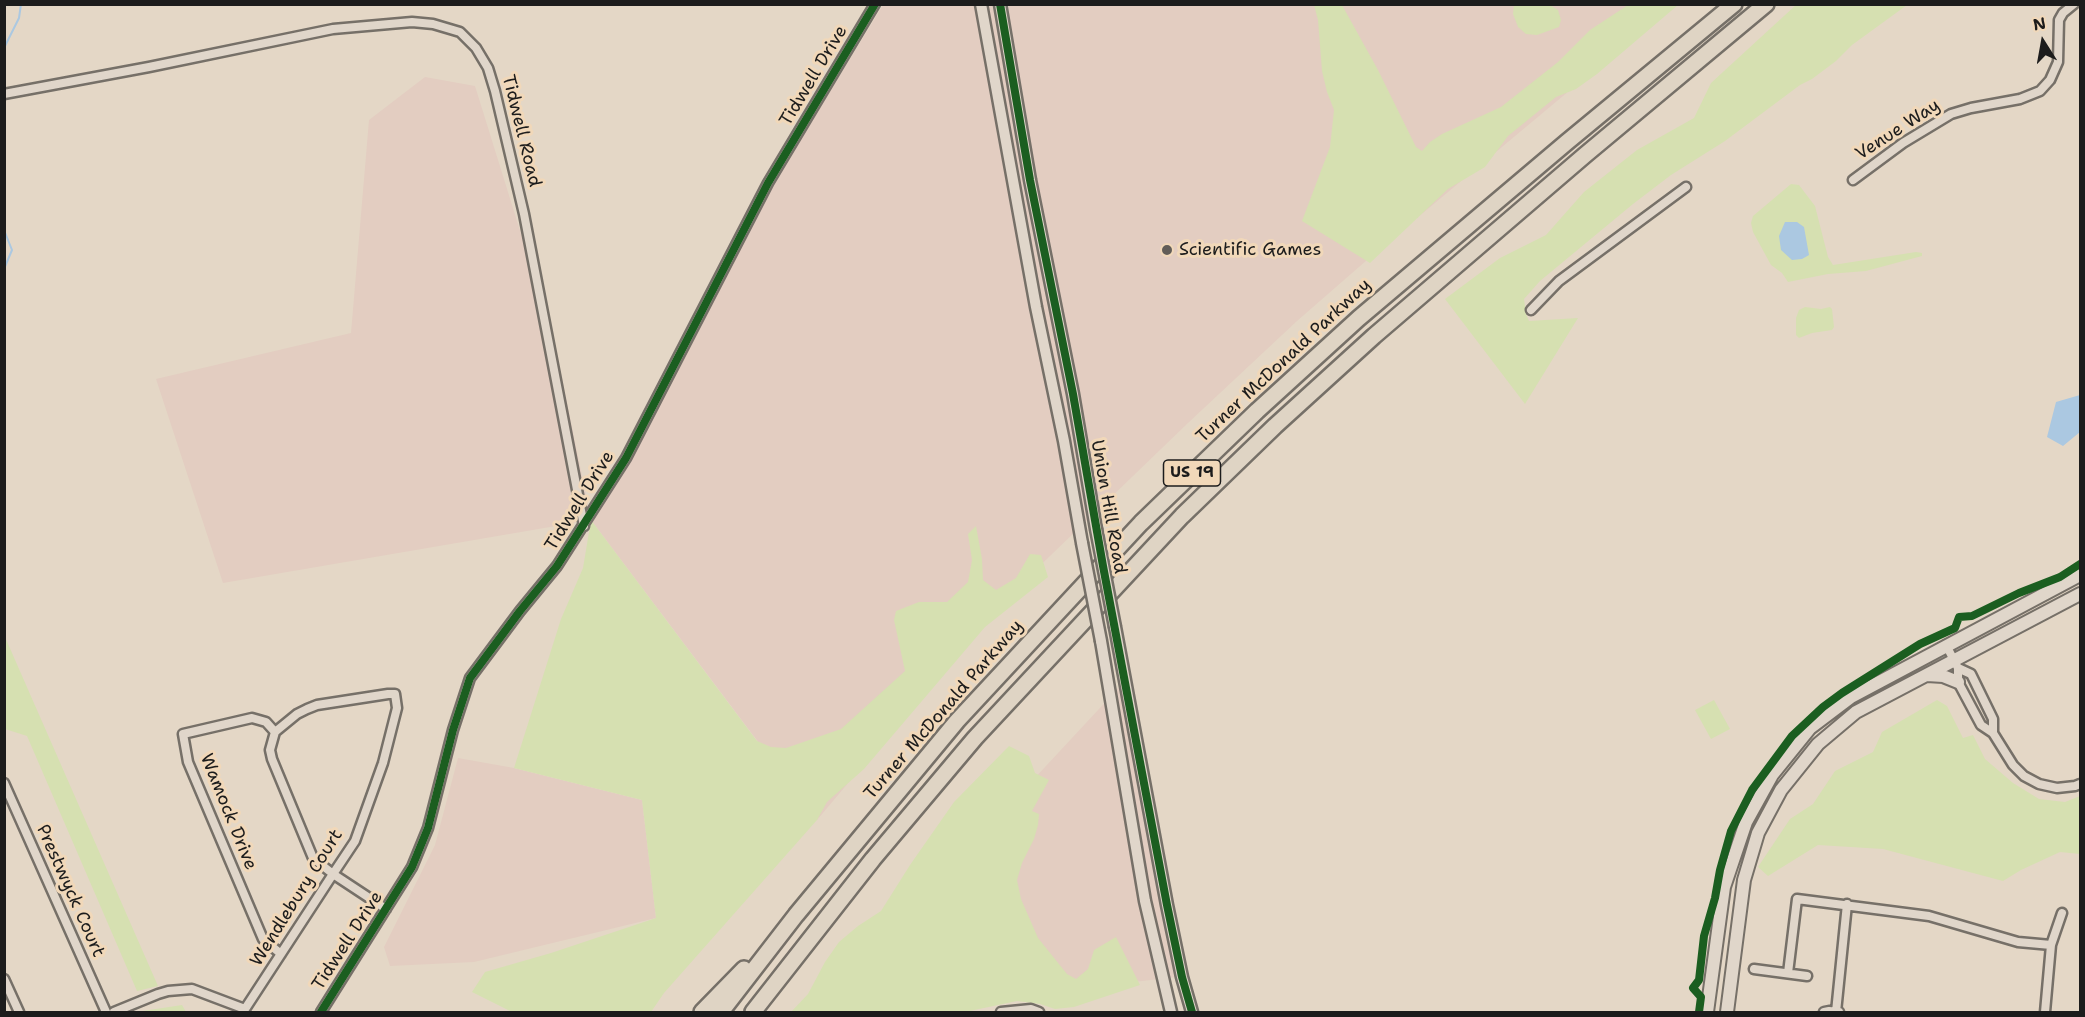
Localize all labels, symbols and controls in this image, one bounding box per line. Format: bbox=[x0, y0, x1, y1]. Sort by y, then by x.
north arrow bbox=[2013, 12, 2073, 72]
text: N bbox=[2031, 12, 2048, 35]
street label: Tidwell Drive bbox=[775, 22, 853, 130]
street label: Tidwell Road bbox=[497, 73, 545, 189]
street label: Venue Way bbox=[1852, 95, 1944, 165]
place label: Scientific Games bbox=[1179, 239, 1321, 261]
marker: Scientific Games bbox=[1160, 243, 1174, 257]
street label: Turner McDonald Parkway bbox=[1192, 274, 1376, 448]
street label: Union Hill Road bbox=[1086, 438, 1130, 576]
street label: Tidwell Drive bbox=[541, 447, 619, 555]
road number: US 19 bbox=[1164, 460, 1220, 486]
street label: Turner McDonald Parkway bbox=[860, 616, 1028, 804]
street label: Wamock Drive bbox=[195, 751, 261, 873]
street label: Prestwyck Court bbox=[31, 821, 109, 961]
street label: Wendlebury Court bbox=[246, 826, 348, 970]
street label: Tidwell Drive bbox=[308, 887, 388, 995]

